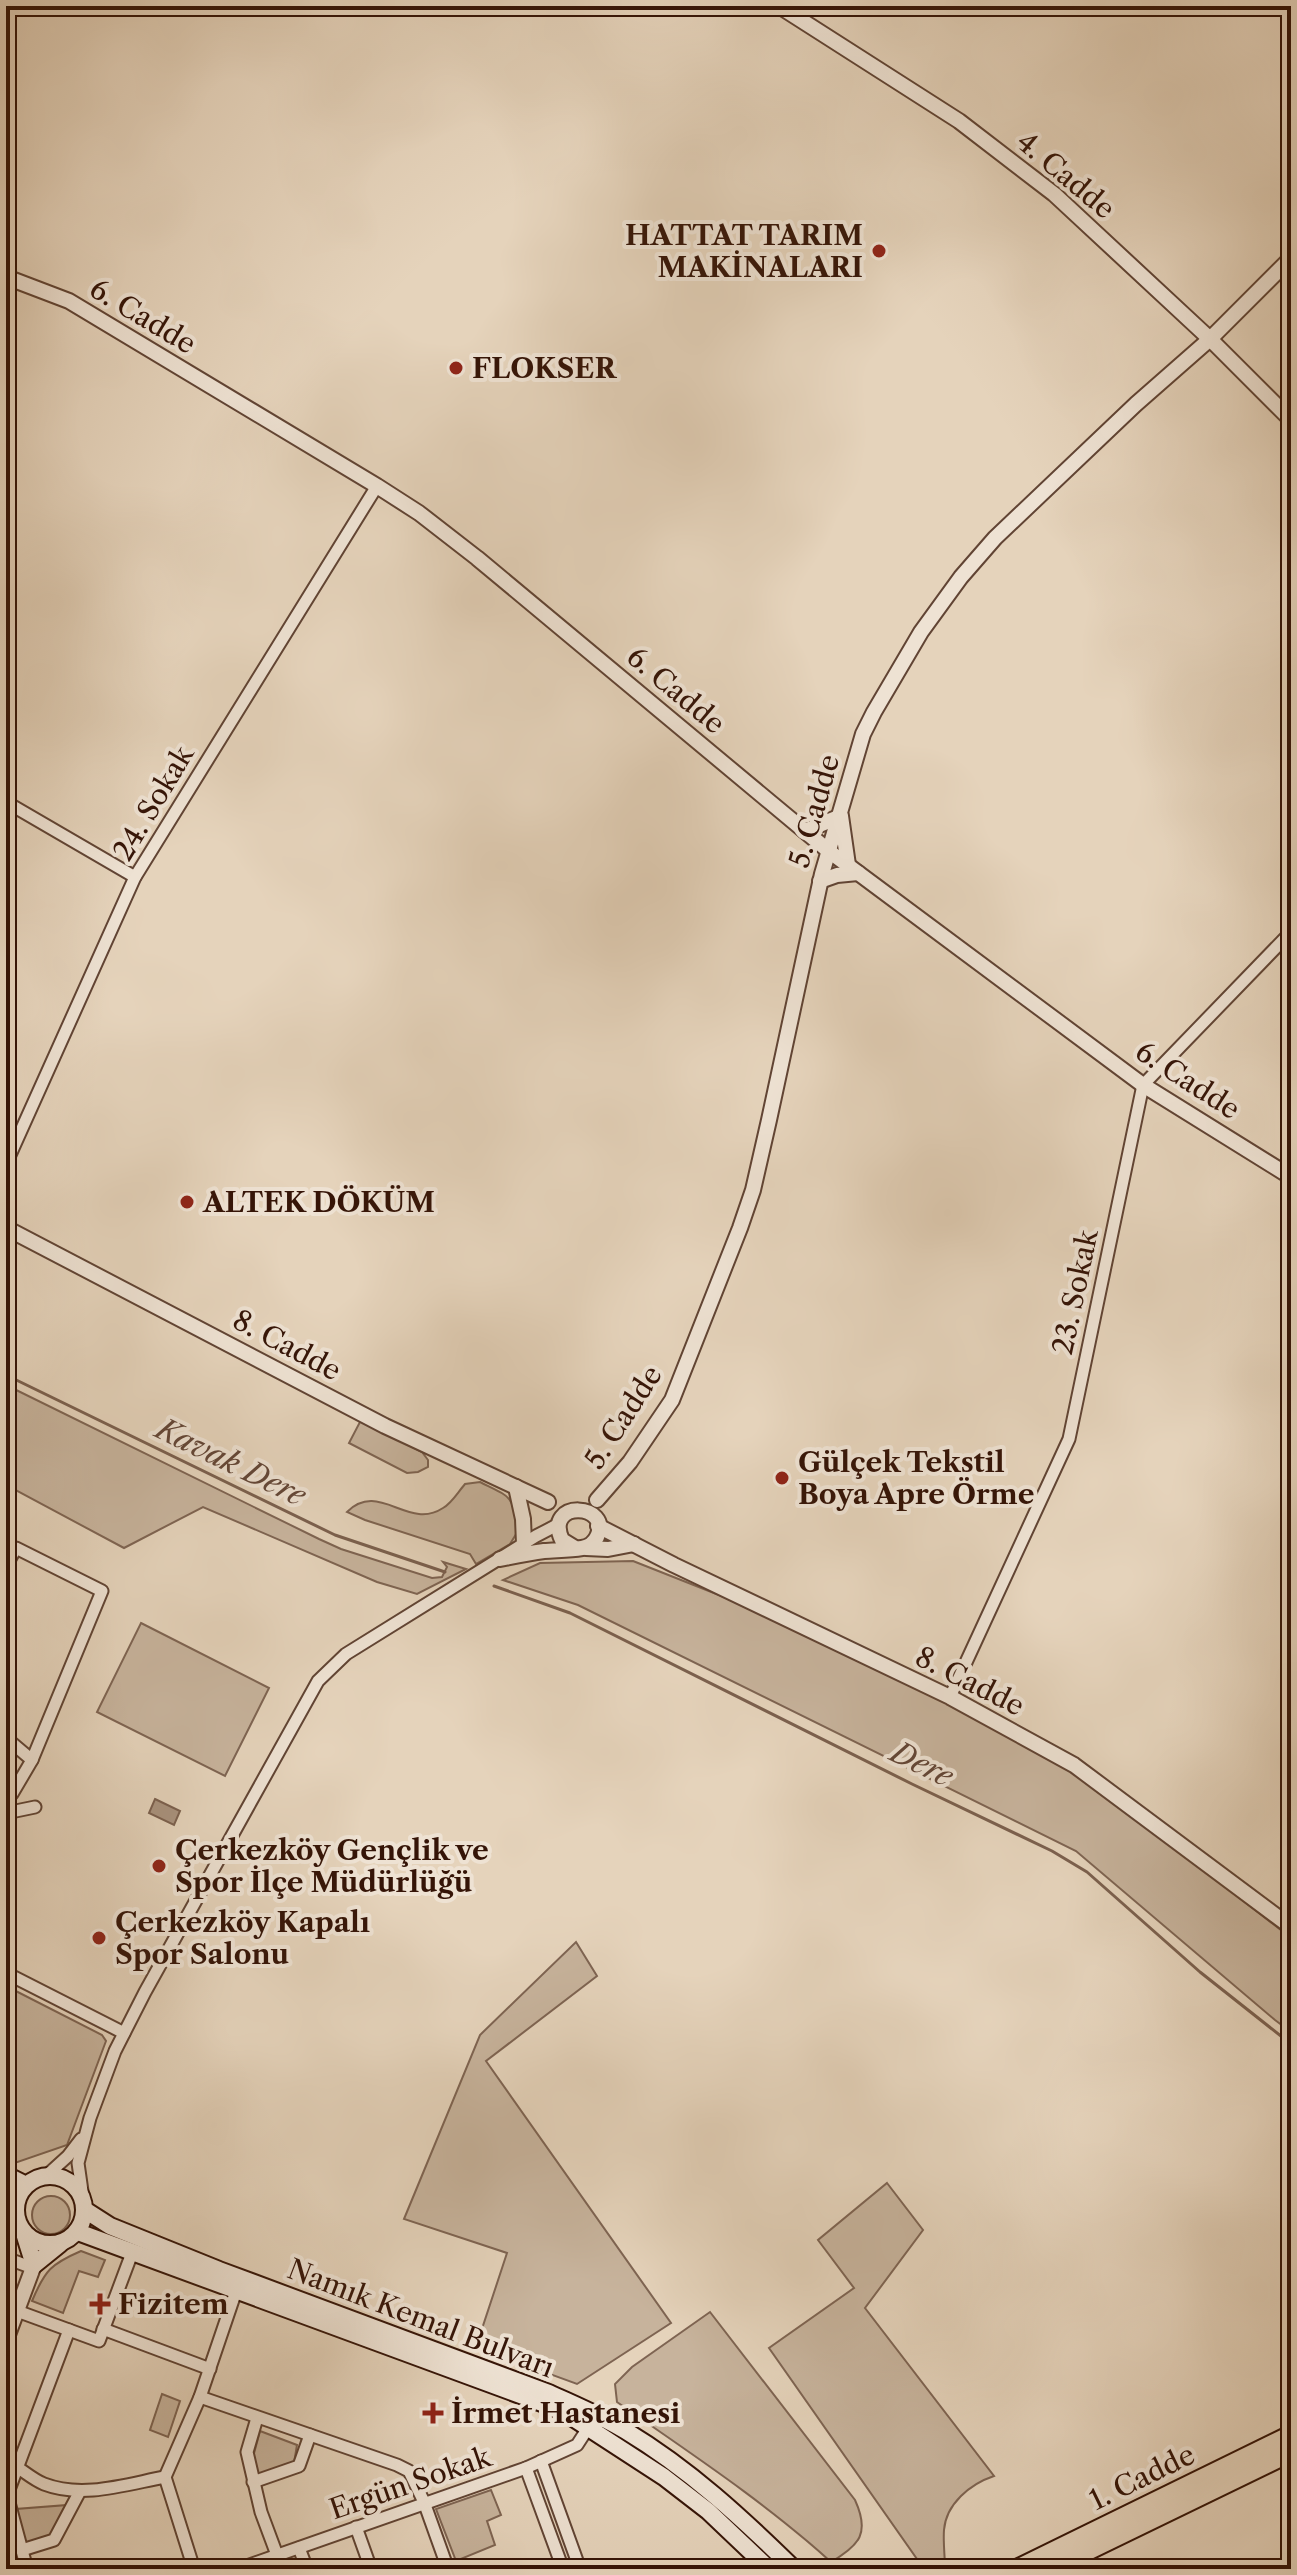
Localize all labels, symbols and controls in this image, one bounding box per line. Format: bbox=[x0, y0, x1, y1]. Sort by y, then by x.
street label: 4. Cadde bbox=[1010, 124, 1122, 226]
place label: HATTAT TARIM MAKİNALARI bbox=[625, 218, 863, 284]
marker: HATTAT TARIM MAKİNALARI bbox=[870, 242, 888, 260]
street label: 6. Cadde bbox=[84, 271, 202, 361]
place label: FLOKSER bbox=[472, 351, 618, 385]
marker: FLOKSER bbox=[447, 359, 465, 377]
street label: 6. Cadde bbox=[620, 639, 732, 741]
street label: 24. Sokak bbox=[106, 738, 201, 866]
street label: 5. Cadde bbox=[782, 750, 846, 872]
street label: 6. Cadde bbox=[1130, 1034, 1246, 1126]
place label: ALTEK DÖKÜM bbox=[202, 1185, 435, 1219]
marker: ALTEK DÖKÜM bbox=[178, 1193, 196, 1211]
street label: 23. Sokak bbox=[1045, 1225, 1105, 1358]
street label: 8. Cadde bbox=[227, 1302, 347, 1388]
street label: 5. Cadde bbox=[577, 1359, 669, 1475]
water label: Kavak Dere bbox=[149, 1409, 313, 1515]
place label: Gülçek Tekstil Boya Apre Örme bbox=[798, 1445, 1034, 1511]
marker: Gülçek Tekstil Boya Apre Örme bbox=[773, 1469, 791, 1487]
street label: 8. Cadde bbox=[910, 1639, 1030, 1723]
water label: Dere bbox=[883, 1732, 960, 1795]
place label: Çerkezköy Gençlik ve Spor İlçe Müdürlüğü bbox=[175, 1833, 489, 1899]
marker: Çerkezköy Gençlik ve Spor İlçe Müdürlüğü bbox=[150, 1857, 168, 1875]
place label: Çerkezköy Kapalı Spor Salonu bbox=[115, 1905, 370, 1971]
marker: Çerkezköy Kapalı Spor Salonu bbox=[90, 1929, 108, 1947]
street label: Namık Kemal Bulvarı bbox=[283, 2252, 559, 2384]
place label: Fizitem bbox=[118, 2287, 229, 2321]
marker: Fizitem bbox=[89, 2293, 111, 2315]
place label: İrmet Hastanesi bbox=[451, 2396, 680, 2430]
marker: İrmet Hastanesi bbox=[422, 2402, 444, 2424]
street label: 1. Cadde bbox=[1084, 2437, 1200, 2517]
street label: Ergün Sokak bbox=[325, 2439, 497, 2526]

